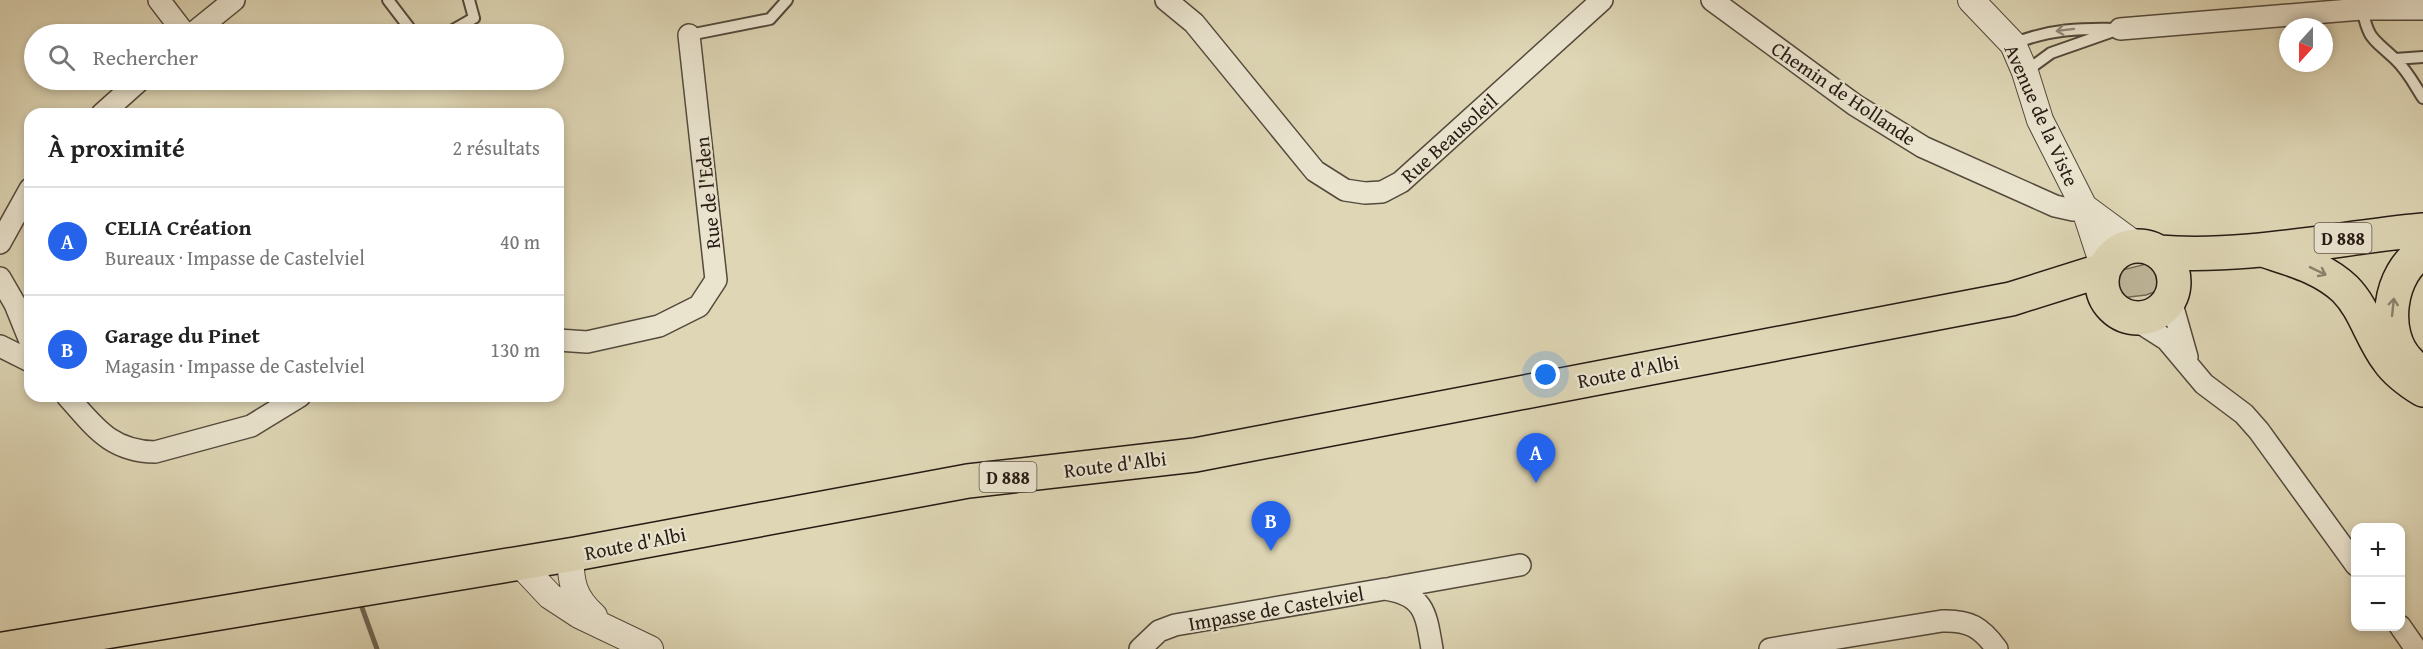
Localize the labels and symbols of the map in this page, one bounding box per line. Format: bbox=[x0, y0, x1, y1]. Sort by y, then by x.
north arrow bbox=[2279, 18, 2333, 72]
one-way arrow bbox=[2056, 25, 2076, 36]
street label: Chemin de Hollande bbox=[1766, 34, 1922, 152]
street label: Avenue de la Viste bbox=[1998, 39, 2086, 191]
street label: Rue Beausoleil bbox=[1394, 86, 1504, 189]
street label: Rue de l'Eden bbox=[687, 135, 727, 251]
road number: D 888 bbox=[2314, 223, 2372, 253]
one-way arrow bbox=[2309, 266, 2327, 278]
one-way arrow bbox=[2388, 298, 2399, 318]
street label: Route d'Albi bbox=[1575, 347, 1682, 395]
your location bbox=[1531, 360, 1560, 389]
pin: A bbox=[1516, 434, 1556, 483]
street label: Route d'Albi bbox=[1062, 443, 1168, 485]
road number: D 888 bbox=[980, 462, 1036, 492]
pin: B bbox=[1252, 502, 1290, 551]
street label: Route d'Albi bbox=[582, 519, 689, 567]
street label: Impasse de Castelviel bbox=[1186, 578, 1366, 638]

